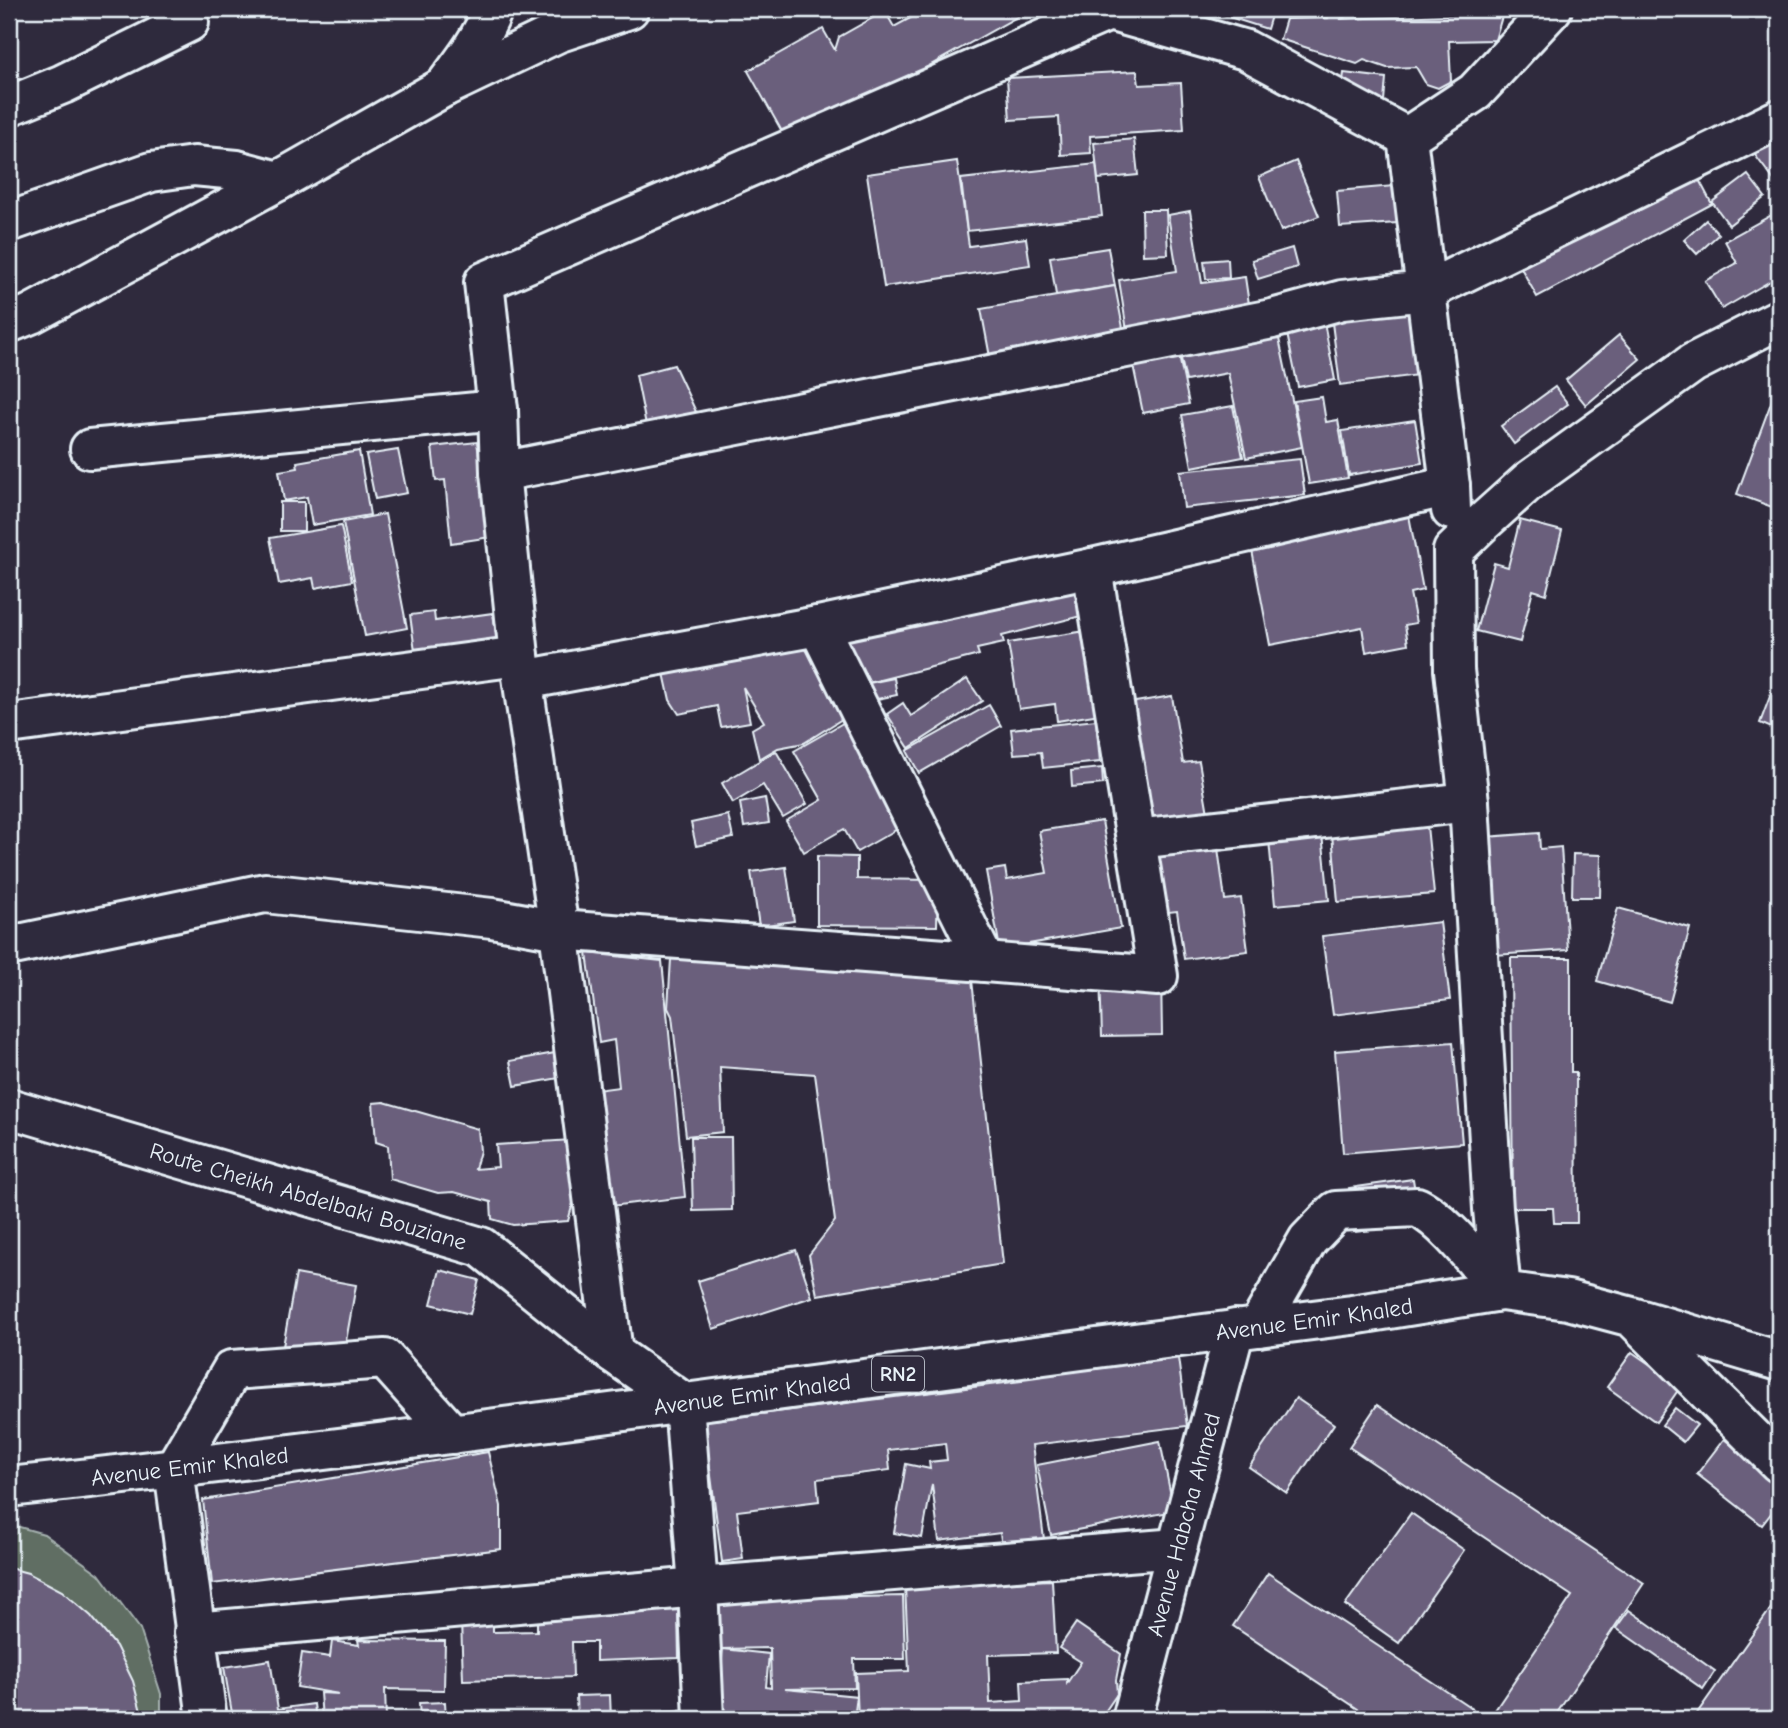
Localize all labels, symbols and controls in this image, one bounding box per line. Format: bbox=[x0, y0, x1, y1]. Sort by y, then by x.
street label: Route Cheikh Abdelbaki Bouziane bbox=[146, 1137, 470, 1256]
street label: Avenue Emir Khaled bbox=[1214, 1292, 1415, 1346]
road number: RN2 bbox=[872, 1356, 924, 1392]
street label: Avenue Emir Khaled bbox=[652, 1368, 852, 1421]
street label: Avenue Habcha Ahmed bbox=[1141, 1410, 1226, 1639]
street label: Avenue Emir Khaled bbox=[90, 1441, 290, 1492]

